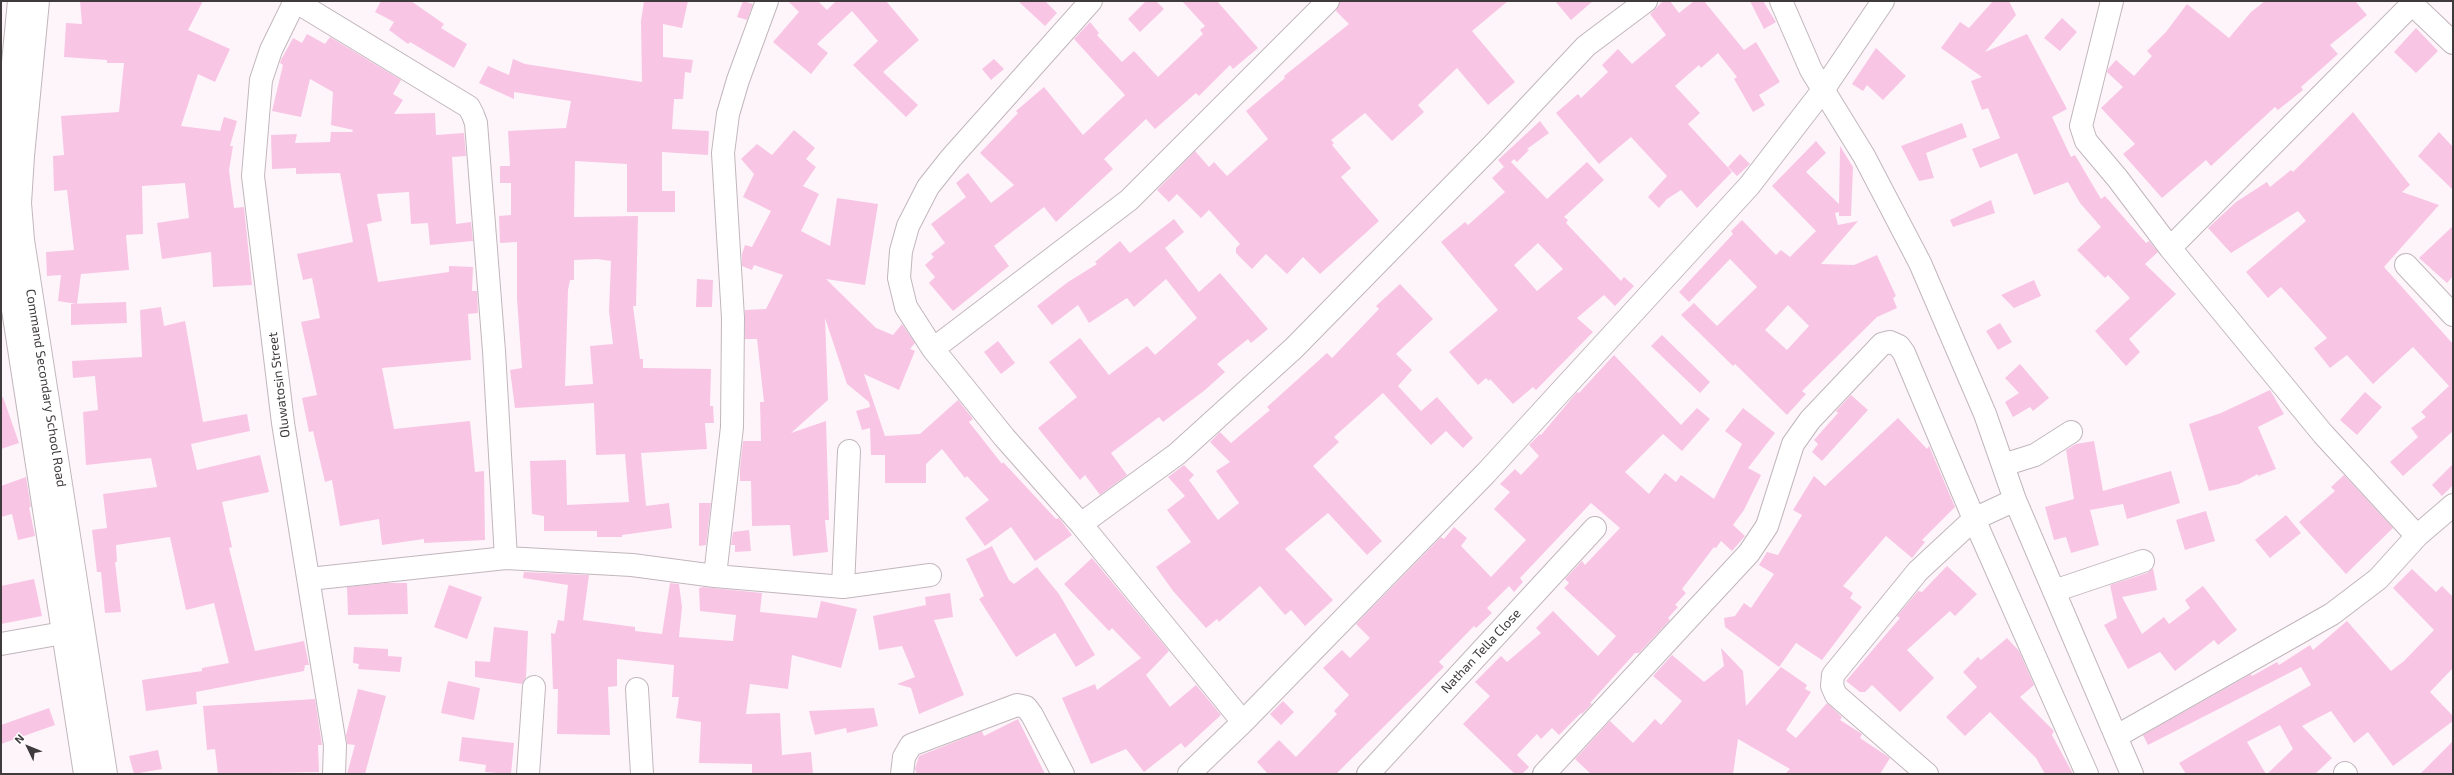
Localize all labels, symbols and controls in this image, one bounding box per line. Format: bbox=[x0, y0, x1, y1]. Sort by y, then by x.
street label: Command Secondary School Road bbox=[23, 288, 69, 488]
street label: Oluwatosin Street bbox=[265, 331, 293, 439]
street label: Nathan Tella Close bbox=[1438, 606, 1524, 696]
north arrow bbox=[8, 727, 48, 767]
text: N bbox=[11, 731, 26, 746]

